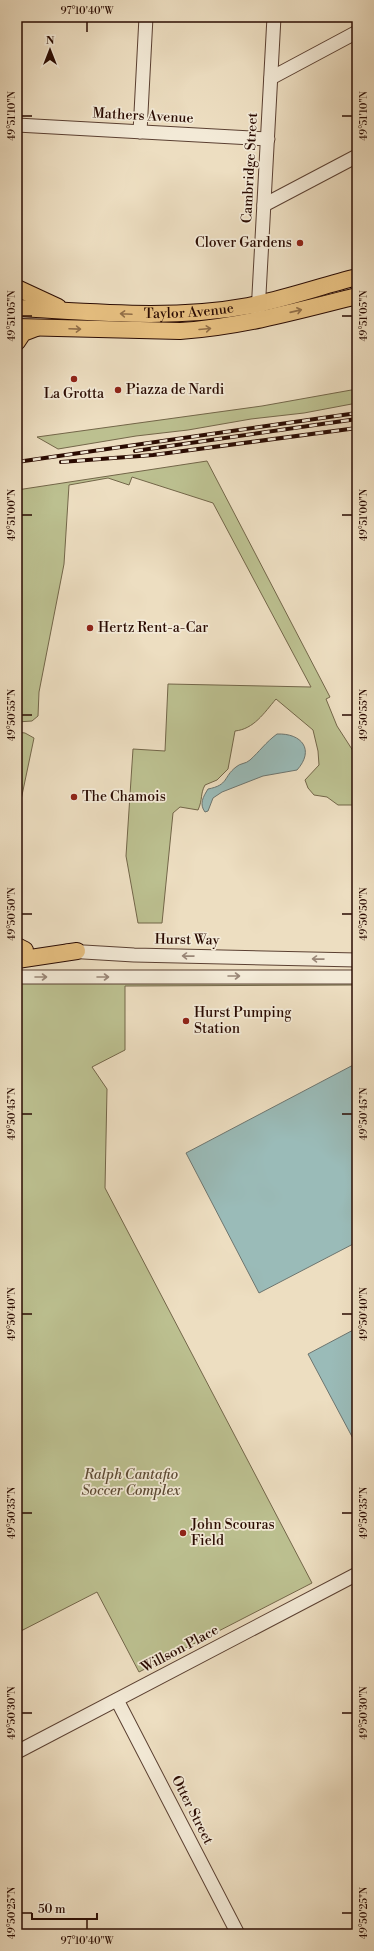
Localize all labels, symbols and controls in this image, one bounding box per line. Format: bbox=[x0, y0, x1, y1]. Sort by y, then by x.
text: 97°10'40"W bbox=[60, 5, 115, 17]
north arrow bbox=[30, 30, 70, 70]
text: N bbox=[46, 34, 55, 48]
text: 49°51'10"N bbox=[6, 91, 18, 141]
text: 49°51'10"N bbox=[358, 91, 370, 141]
street label: Mathers Avenue bbox=[92, 104, 194, 128]
street label: Cambridge Street bbox=[238, 112, 262, 224]
place label: Clover Gardens bbox=[195, 234, 292, 252]
marker: Clover Gardens bbox=[295, 238, 305, 248]
text: 49°51'05"N bbox=[6, 290, 18, 342]
text: 49°51'05"N bbox=[358, 290, 370, 342]
street label: Taylor Avenue bbox=[144, 299, 235, 323]
one-way arrow bbox=[289, 307, 302, 315]
one-way arrow bbox=[120, 310, 133, 318]
one-way arrow bbox=[68, 325, 81, 333]
one-way arrow bbox=[198, 326, 211, 333]
marker: La Grotta bbox=[69, 374, 79, 384]
place label: Piazza de Nardi bbox=[126, 381, 225, 399]
place label: La Grotta bbox=[44, 385, 105, 403]
marker: Piazza de Nardi bbox=[113, 385, 123, 395]
text: 49°51'00"N bbox=[6, 488, 18, 541]
text: 49°51'00"N bbox=[358, 488, 370, 541]
place label: Hertz Rent-a-Car bbox=[98, 619, 208, 637]
marker: Hertz Rent-a-Car bbox=[85, 623, 95, 633]
text: 49°50'55"N bbox=[6, 688, 18, 741]
text: 49°50'55"N bbox=[358, 688, 370, 741]
place label: The Chamois bbox=[82, 788, 166, 806]
marker: The Chamois bbox=[69, 792, 79, 802]
text: 49°50'50"N bbox=[6, 887, 18, 941]
text: 49°50'50"N bbox=[358, 887, 370, 941]
street label: Hurst Way bbox=[154, 930, 220, 950]
one-way arrow bbox=[182, 952, 195, 960]
one-way arrow bbox=[312, 955, 325, 963]
one-way arrow bbox=[227, 972, 240, 980]
one-way arrow bbox=[34, 973, 47, 981]
one-way arrow bbox=[96, 973, 109, 981]
place label: Hurst Pumping Station bbox=[194, 1004, 292, 1038]
marker: Hurst Pumping Station bbox=[181, 1016, 191, 1026]
text: 49°50'45"N bbox=[6, 1087, 18, 1140]
text: 49°50'45"N bbox=[358, 1087, 370, 1140]
text: 49°50'40"N bbox=[6, 1286, 18, 1341]
text: 49°50'40"N bbox=[358, 1286, 370, 1341]
park label: Ralph Cantafio Soccer Complex bbox=[81, 1466, 181, 1500]
text: 49°50'35"N bbox=[6, 1486, 18, 1539]
text: 49°50'35"N bbox=[358, 1486, 370, 1539]
place label: John Scouras Field bbox=[190, 1516, 275, 1550]
marker: John Scouras Field bbox=[178, 1528, 188, 1538]
street label: Willson Place bbox=[137, 1621, 222, 1677]
text: 49°50'30"N bbox=[6, 1686, 18, 1740]
text: 49°50'30"N bbox=[358, 1686, 370, 1740]
street label: Otter Street bbox=[167, 1773, 217, 1847]
text: 49°50'25"N bbox=[6, 1886, 18, 1939]
text: 49°50'25"N bbox=[358, 1886, 370, 1939]
scale bar bbox=[32, 1895, 97, 1921]
text: 50 m bbox=[38, 1902, 66, 1917]
text: 97°10'40"W bbox=[60, 1935, 115, 1947]

